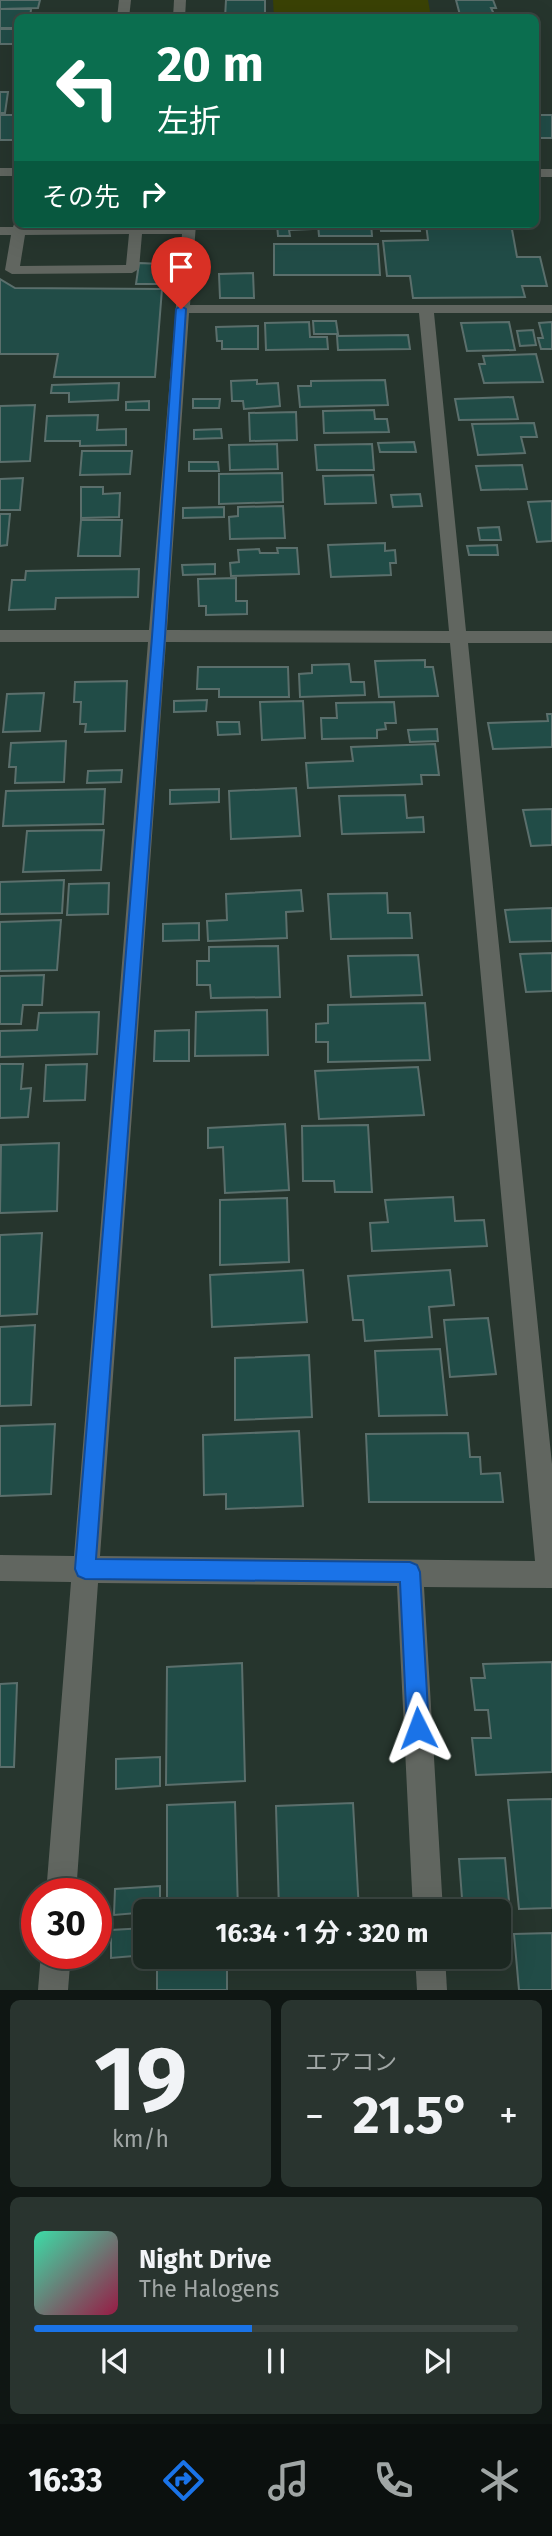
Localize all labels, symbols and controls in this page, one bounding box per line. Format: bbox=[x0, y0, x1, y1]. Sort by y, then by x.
text: 20 m bbox=[157, 35, 264, 94]
icon: left bbox=[42, 42, 133, 133]
text: 左折 bbox=[157, 102, 221, 140]
icon: right bbox=[134, 175, 172, 213]
text: その先 bbox=[42, 182, 120, 213]
pin bbox=[151, 237, 211, 309]
icon: arrive bbox=[162, 248, 200, 286]
position arrow bbox=[381, 1691, 455, 1765]
speed limit sign: 30 bbox=[21, 1878, 112, 1969]
text: 16:34 · 1 分 · 320 m bbox=[216, 1918, 428, 1949]
text: 19 bbox=[94, 2025, 187, 2134]
text: エアコン bbox=[305, 2048, 397, 2076]
text: 21.5° bbox=[353, 2084, 470, 2147]
text: − bbox=[305, 2093, 324, 2139]
text: + bbox=[499, 2093, 518, 2139]
text: km/h bbox=[112, 2125, 169, 2153]
text: Night Drive bbox=[139, 2244, 271, 2275]
text: The Halogens bbox=[139, 2275, 279, 2303]
icon: previous bbox=[96, 2342, 134, 2380]
icon: pause bbox=[257, 2342, 295, 2380]
icon: next bbox=[418, 2342, 456, 2380]
icon: directions bbox=[159, 2456, 208, 2505]
icon: music bbox=[264, 2456, 313, 2505]
icon: phone bbox=[369, 2456, 418, 2505]
icon: climate bbox=[475, 2456, 524, 2505]
text: 16:33 bbox=[28, 2461, 103, 2499]

